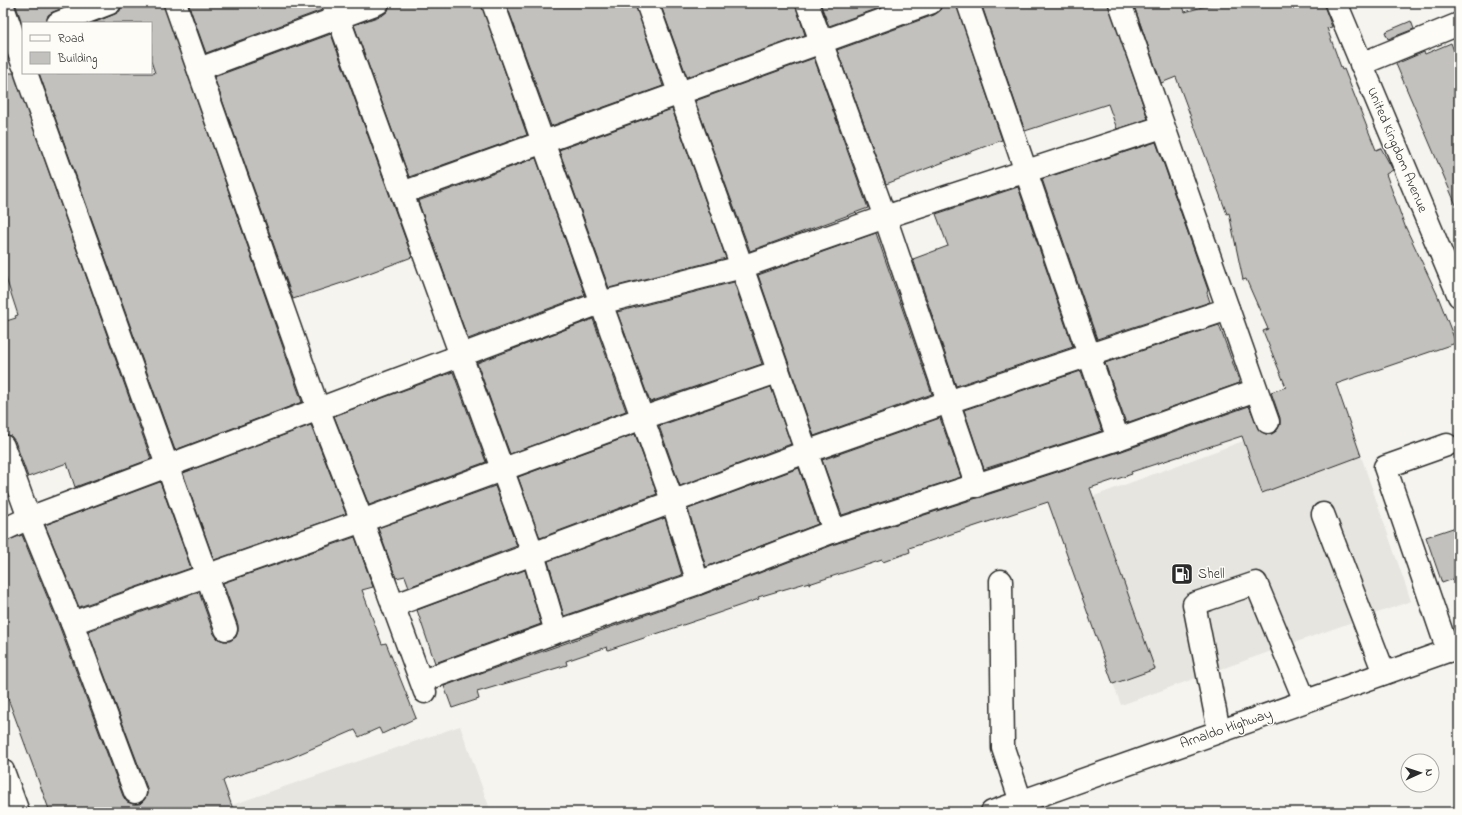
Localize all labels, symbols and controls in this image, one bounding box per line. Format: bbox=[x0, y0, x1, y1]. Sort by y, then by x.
legend bbox=[22, 22, 152, 74]
text: Road bbox=[58, 30, 84, 48]
text: Building bbox=[57, 50, 97, 69]
street label: United Kingdom Avenue bbox=[1360, 84, 1433, 217]
fuel station icon: Shell bbox=[1169, 561, 1195, 587]
place label: Shell bbox=[1198, 564, 1225, 585]
street label: Arnaldo Highway bbox=[1177, 703, 1275, 756]
north arrow bbox=[1400, 753, 1440, 793]
text: N bbox=[1421, 768, 1437, 777]

